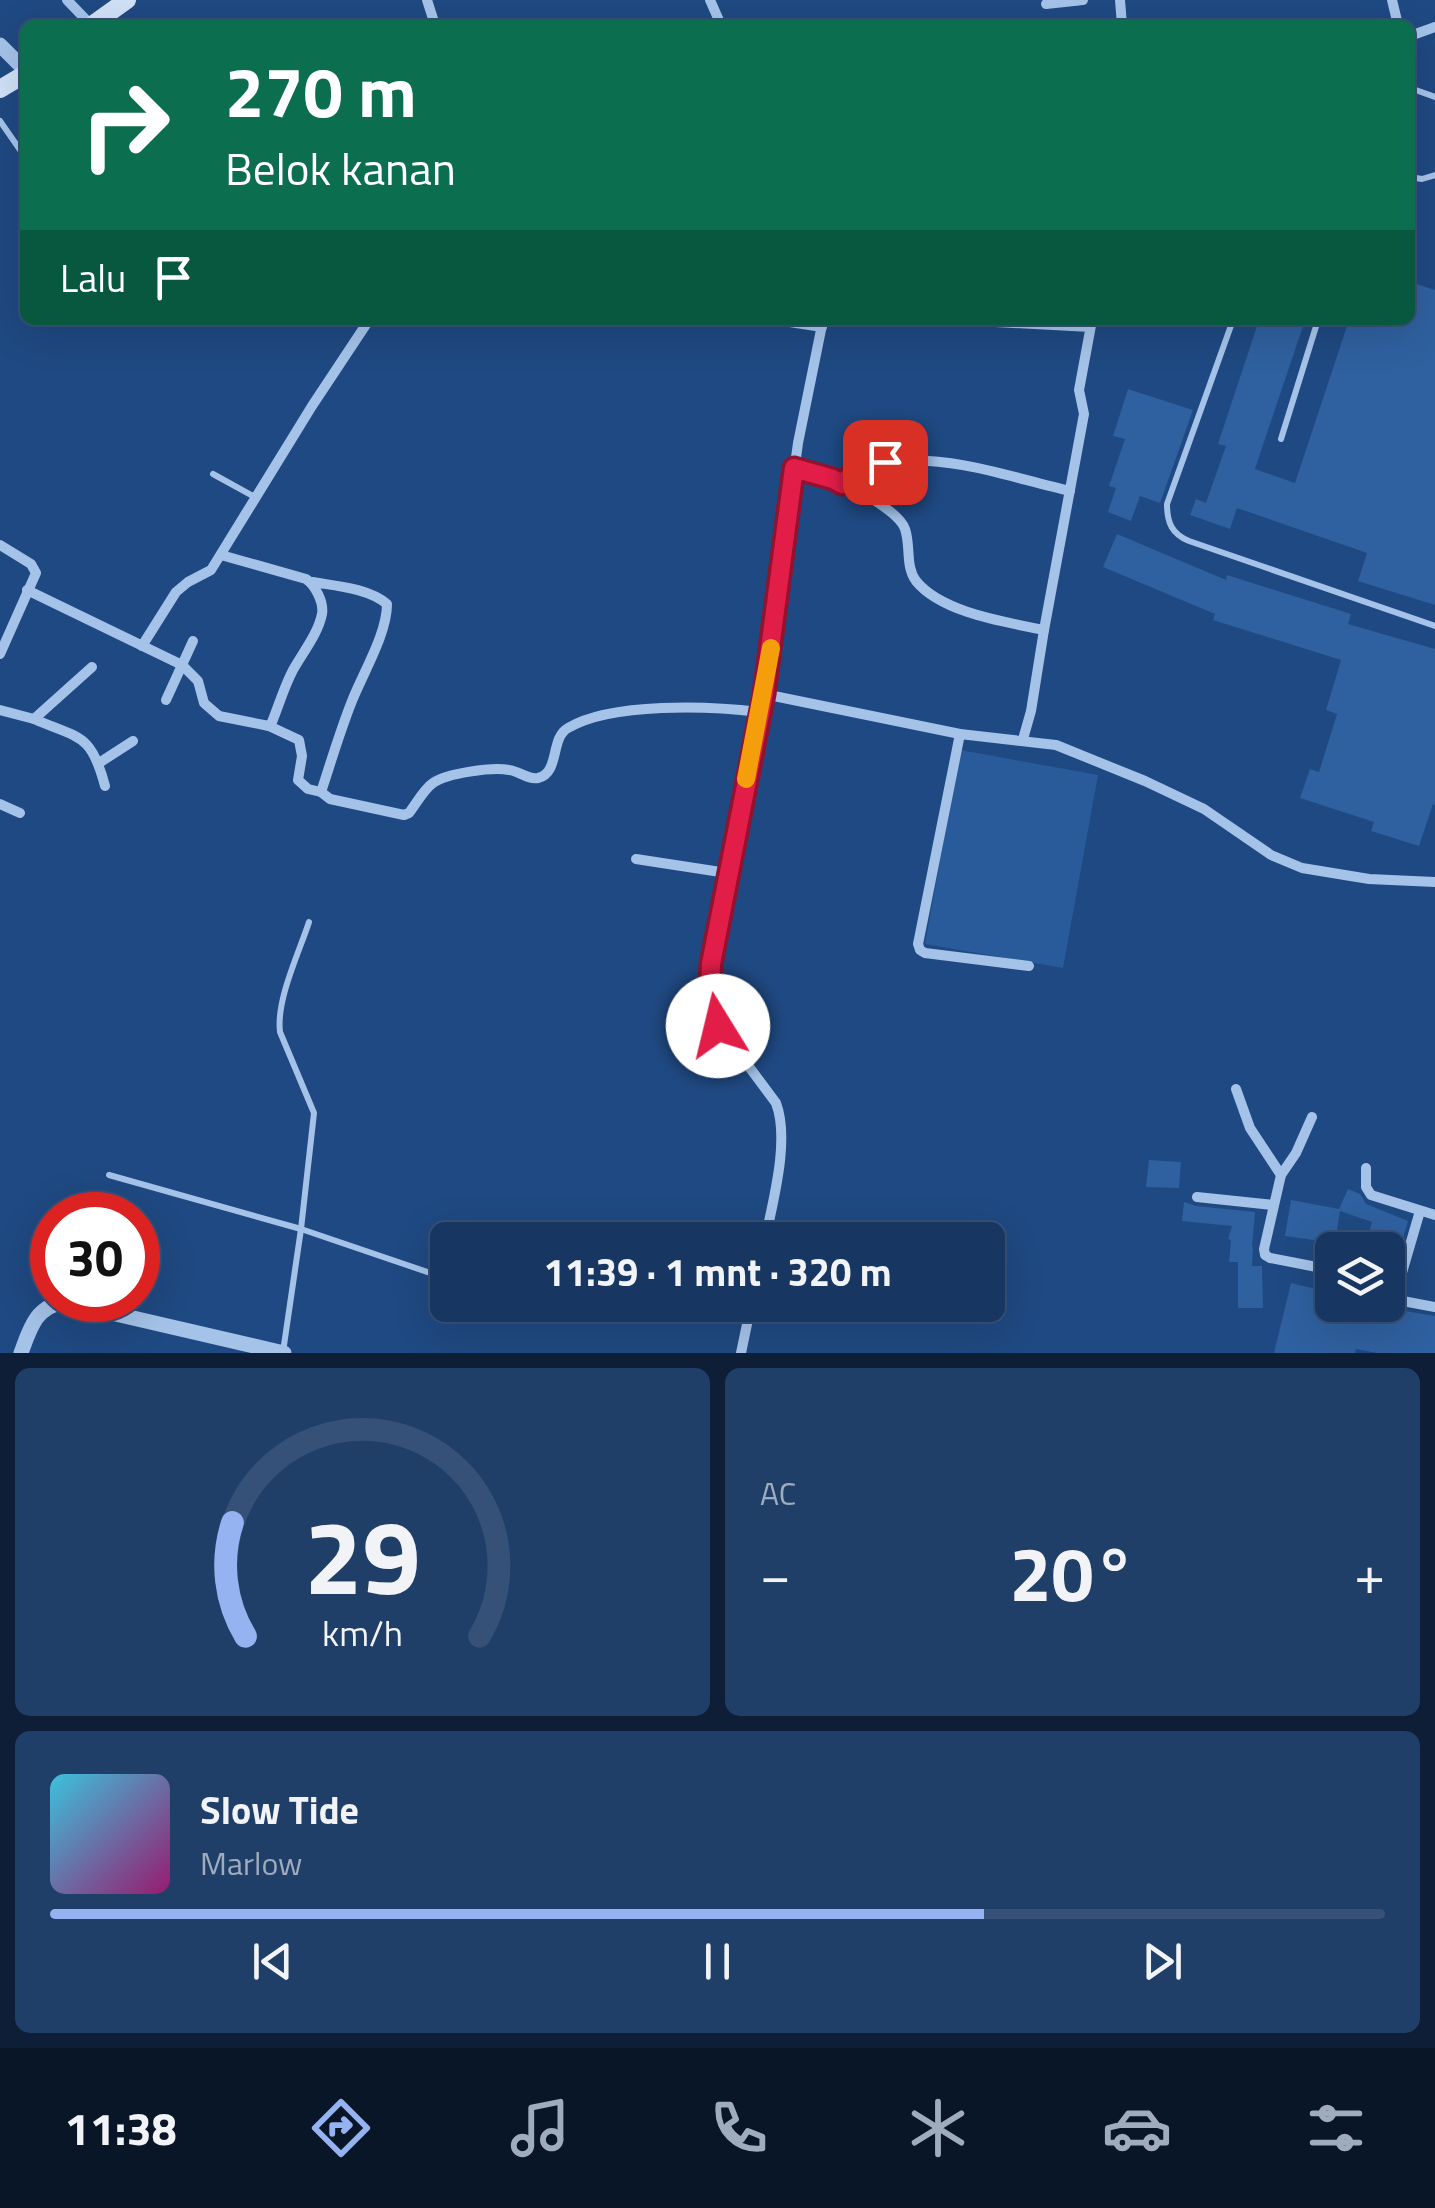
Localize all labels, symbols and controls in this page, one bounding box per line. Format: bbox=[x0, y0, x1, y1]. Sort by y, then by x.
text: 270 m bbox=[225, 38, 417, 144]
icon: right bbox=[60, 60, 190, 190]
text: Belok kanan bbox=[225, 134, 456, 202]
text: Lalu bbox=[60, 249, 126, 307]
icon: arrive bbox=[146, 250, 201, 305]
pin bbox=[843, 420, 928, 505]
icon: arrive bbox=[858, 435, 913, 490]
position arrow bbox=[666, 974, 770, 1078]
speed limit sign: 30 bbox=[30, 1192, 160, 1322]
map controls bbox=[1315, 1232, 1405, 1322]
button: layers bbox=[1315, 1232, 1405, 1322]
text: 11:39 · 1 mnt · 320 m bbox=[543, 1243, 892, 1301]
text: AC bbox=[760, 1469, 796, 1517]
text: 29 bbox=[304, 1476, 421, 1634]
text: 20° bbox=[1009, 1516, 1136, 1630]
text: − bbox=[760, 1532, 791, 1615]
text: + bbox=[1354, 1532, 1385, 1615]
text: km/h bbox=[322, 1605, 403, 1660]
text: Slow Tide bbox=[200, 1781, 359, 1839]
text: Marlow bbox=[200, 1839, 303, 1887]
icon: previous bbox=[245, 1934, 300, 1989]
icon: pause bbox=[690, 1934, 745, 1989]
icon: next bbox=[1135, 1934, 1190, 1989]
icon: directions bbox=[306, 2093, 376, 2163]
icon: music bbox=[505, 2093, 575, 2163]
icon: phone bbox=[704, 2093, 774, 2163]
icon: climate bbox=[903, 2093, 973, 2163]
icon: car bbox=[1102, 2093, 1172, 2163]
icon: filters bbox=[1301, 2093, 1371, 2163]
text: 11:38 bbox=[64, 2094, 177, 2162]

